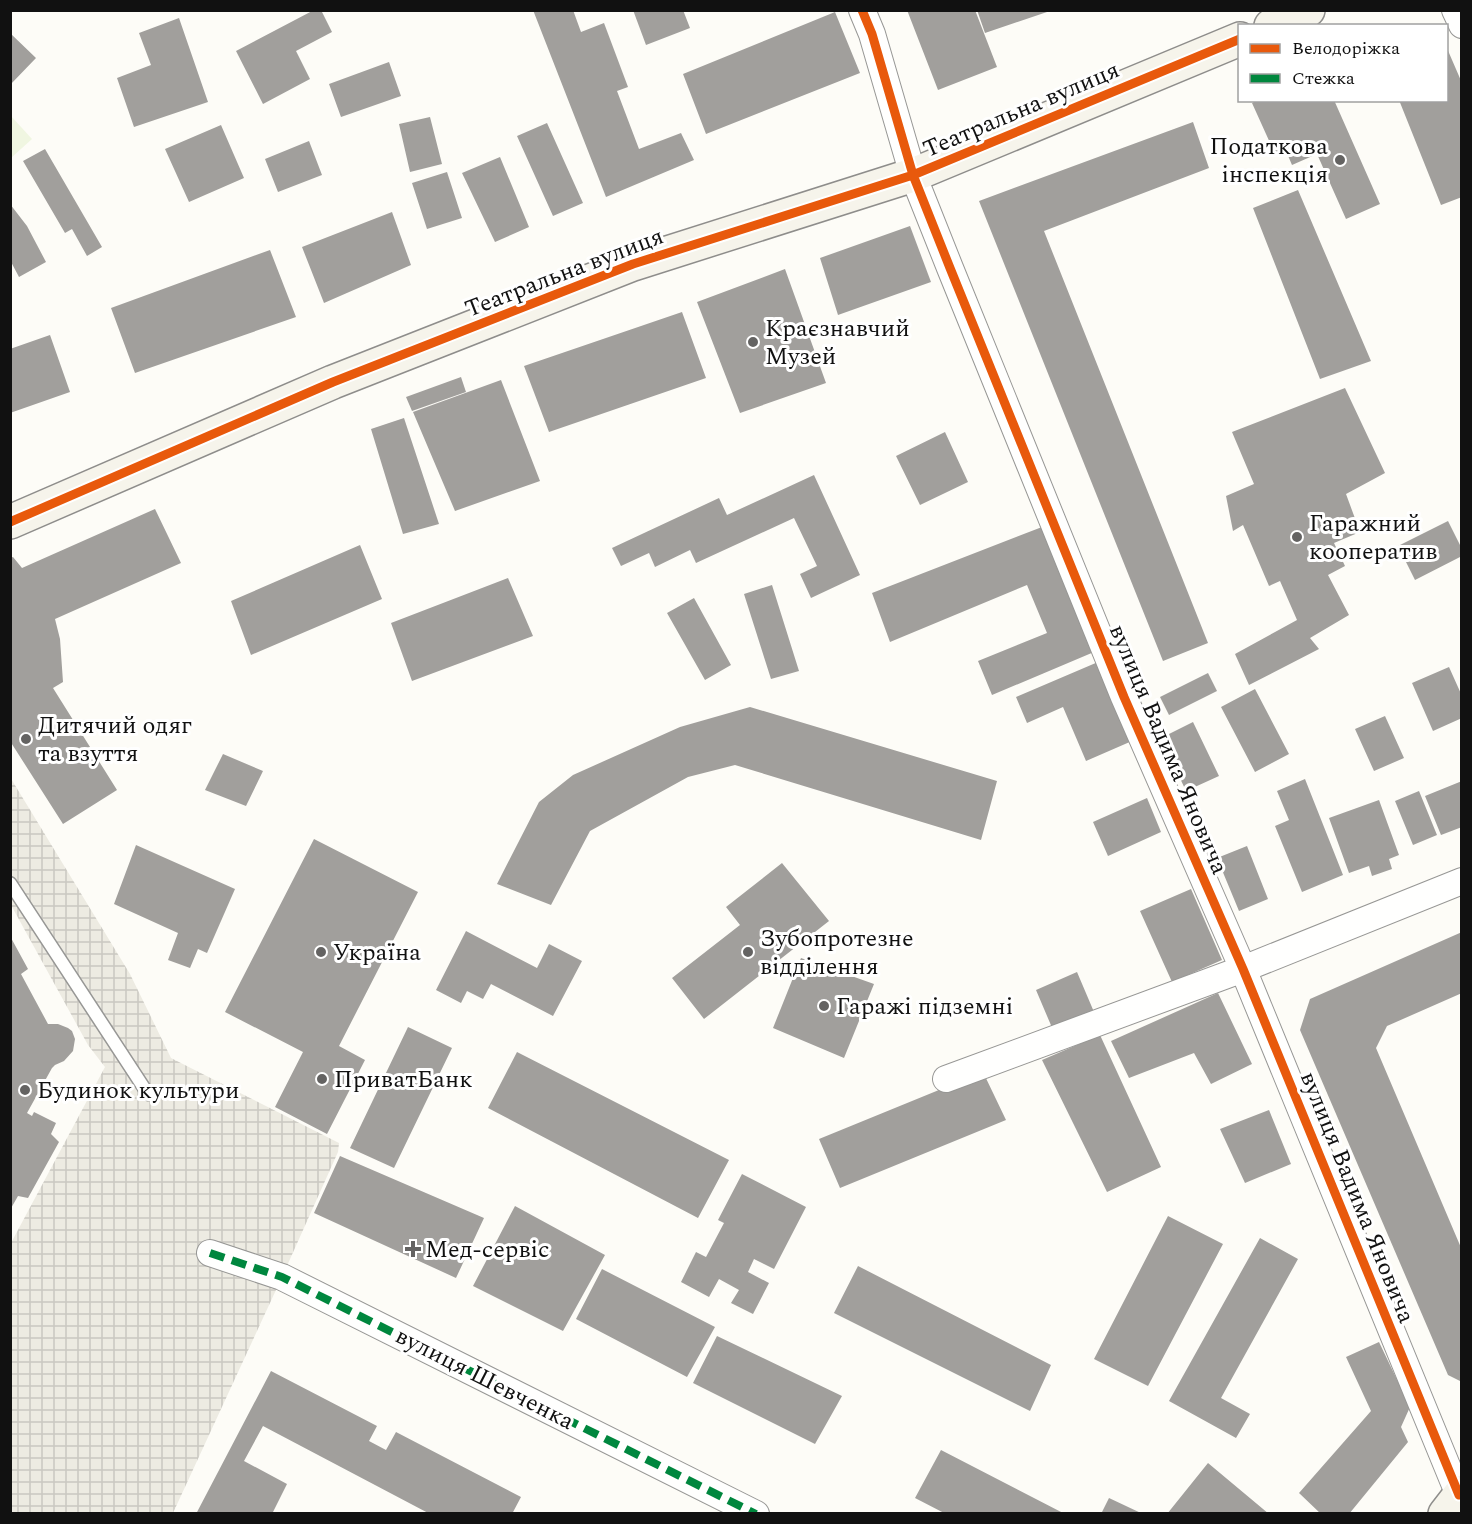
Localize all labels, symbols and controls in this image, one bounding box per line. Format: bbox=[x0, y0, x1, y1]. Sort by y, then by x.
legend bbox=[1238, 24, 1448, 102]
text: Велодоріжка bbox=[1292, 35, 1400, 62]
street label: Театральна вулиця bbox=[918, 52, 1125, 168]
text: Стежка bbox=[1292, 65, 1355, 92]
place label: Податкова інспекція bbox=[1210, 129, 1328, 193]
marker: Податкова інспекція bbox=[1333, 153, 1347, 167]
street label: Театральна вулиця bbox=[460, 218, 669, 327]
place label: Краєзнавчий Музей bbox=[765, 311, 910, 375]
marker: Краєзнавчий Музей bbox=[746, 335, 760, 349]
place label: Гаражний кооператив bbox=[1309, 506, 1437, 570]
marker: Гаражний кооператив bbox=[1290, 530, 1304, 544]
street label: вулиця Вадима Яновича bbox=[1099, 619, 1237, 880]
place label: Дитячий одяг та взуття bbox=[38, 708, 192, 772]
marker: Дитячий одяг та взуття bbox=[19, 732, 33, 746]
place label: Зубопротезне відділення bbox=[760, 921, 914, 985]
place label: Україна bbox=[333, 935, 421, 971]
marker: Україна bbox=[314, 945, 328, 959]
marker: Зубопротезне відділення bbox=[741, 945, 755, 959]
place label: Гаражі підземні bbox=[836, 989, 1013, 1025]
marker: Гаражі підземні bbox=[817, 999, 831, 1013]
place label: ПриватБанк bbox=[334, 1062, 473, 1098]
street label: вулиця Вадима Яновича bbox=[1290, 1066, 1424, 1329]
marker: ПриватБанк bbox=[315, 1072, 329, 1086]
place label: Будинок культури bbox=[37, 1073, 239, 1109]
marker: Будинок культури bbox=[18, 1083, 32, 1097]
place label: Мед-сервіс bbox=[425, 1232, 549, 1268]
marker: Мед-сервіс bbox=[406, 1242, 420, 1256]
street label: вулиця Шевченка bbox=[389, 1318, 581, 1440]

